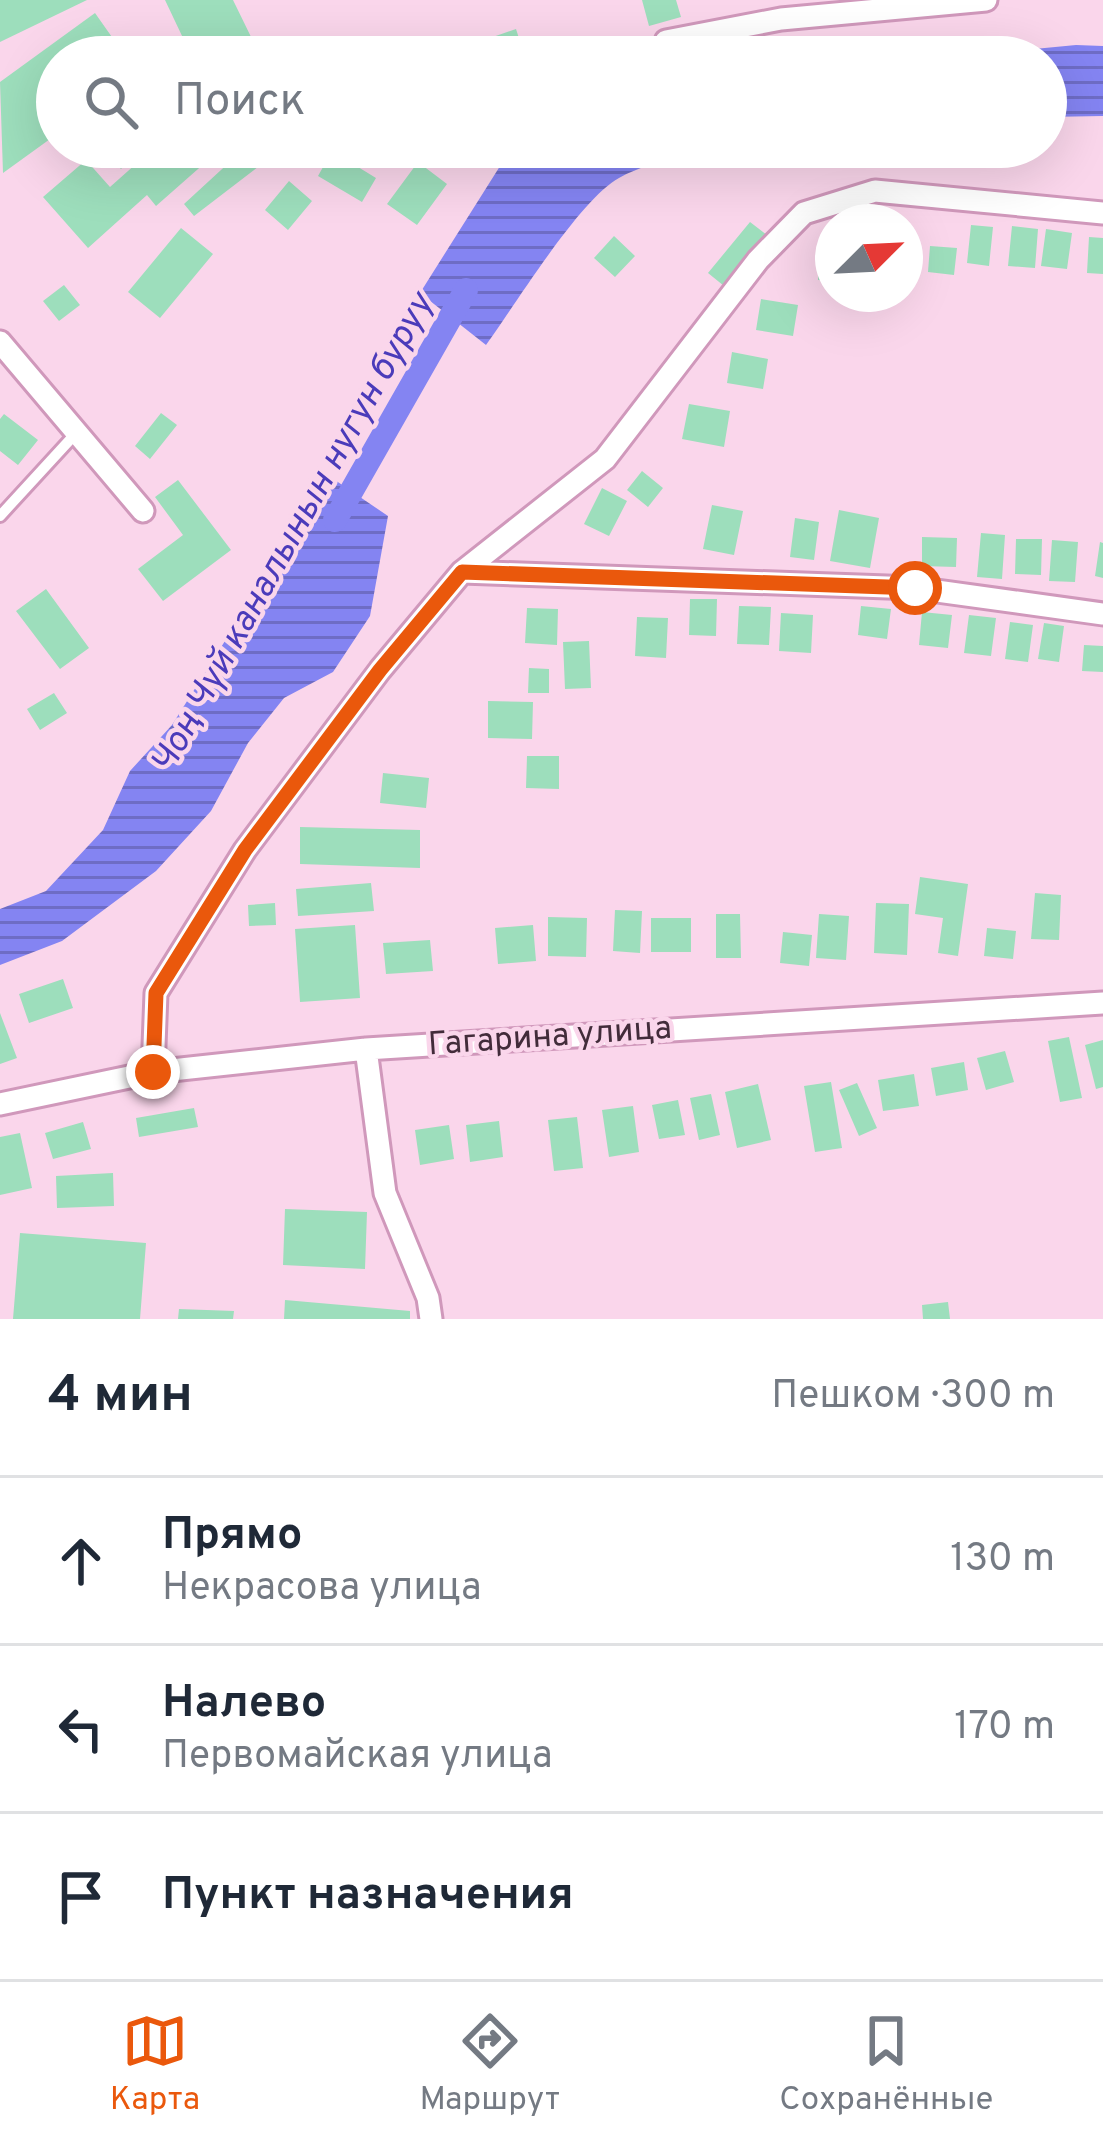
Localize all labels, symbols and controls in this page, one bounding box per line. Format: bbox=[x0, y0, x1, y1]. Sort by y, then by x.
search box bbox=[36, 36, 1067, 168]
icon: search bbox=[78, 69, 144, 135]
text: Поиск bbox=[174, 74, 305, 131]
north arrow bbox=[815, 204, 923, 312]
water label: Чоң Чүй каналынын нугун буруу bbox=[142, 283, 447, 782]
route start bbox=[888, 561, 942, 615]
street label: Гагарина улица bbox=[427, 1009, 673, 1067]
route end bbox=[126, 1045, 180, 1099]
text: 4 мин bbox=[48, 1365, 193, 1430]
text: Пешком · 300 m bbox=[771, 1373, 1055, 1422]
text: Прямо bbox=[162, 1508, 303, 1565]
icon: ahead bbox=[48, 1528, 114, 1594]
text: 130 m bbox=[950, 1536, 1055, 1585]
text: Некрасова улица bbox=[162, 1565, 482, 1614]
text: Налево bbox=[162, 1676, 326, 1733]
icon: left bbox=[48, 1696, 114, 1762]
text: 170 m bbox=[954, 1704, 1055, 1753]
text: Первомайская улица bbox=[162, 1733, 552, 1782]
icon: arrive bbox=[48, 1864, 114, 1930]
text: Пункт назначения bbox=[162, 1868, 574, 1925]
tab: Карта bbox=[110, 2008, 200, 2122]
tab: Маршрут bbox=[419, 2008, 560, 2122]
tab: Сохранённые bbox=[779, 2008, 993, 2122]

